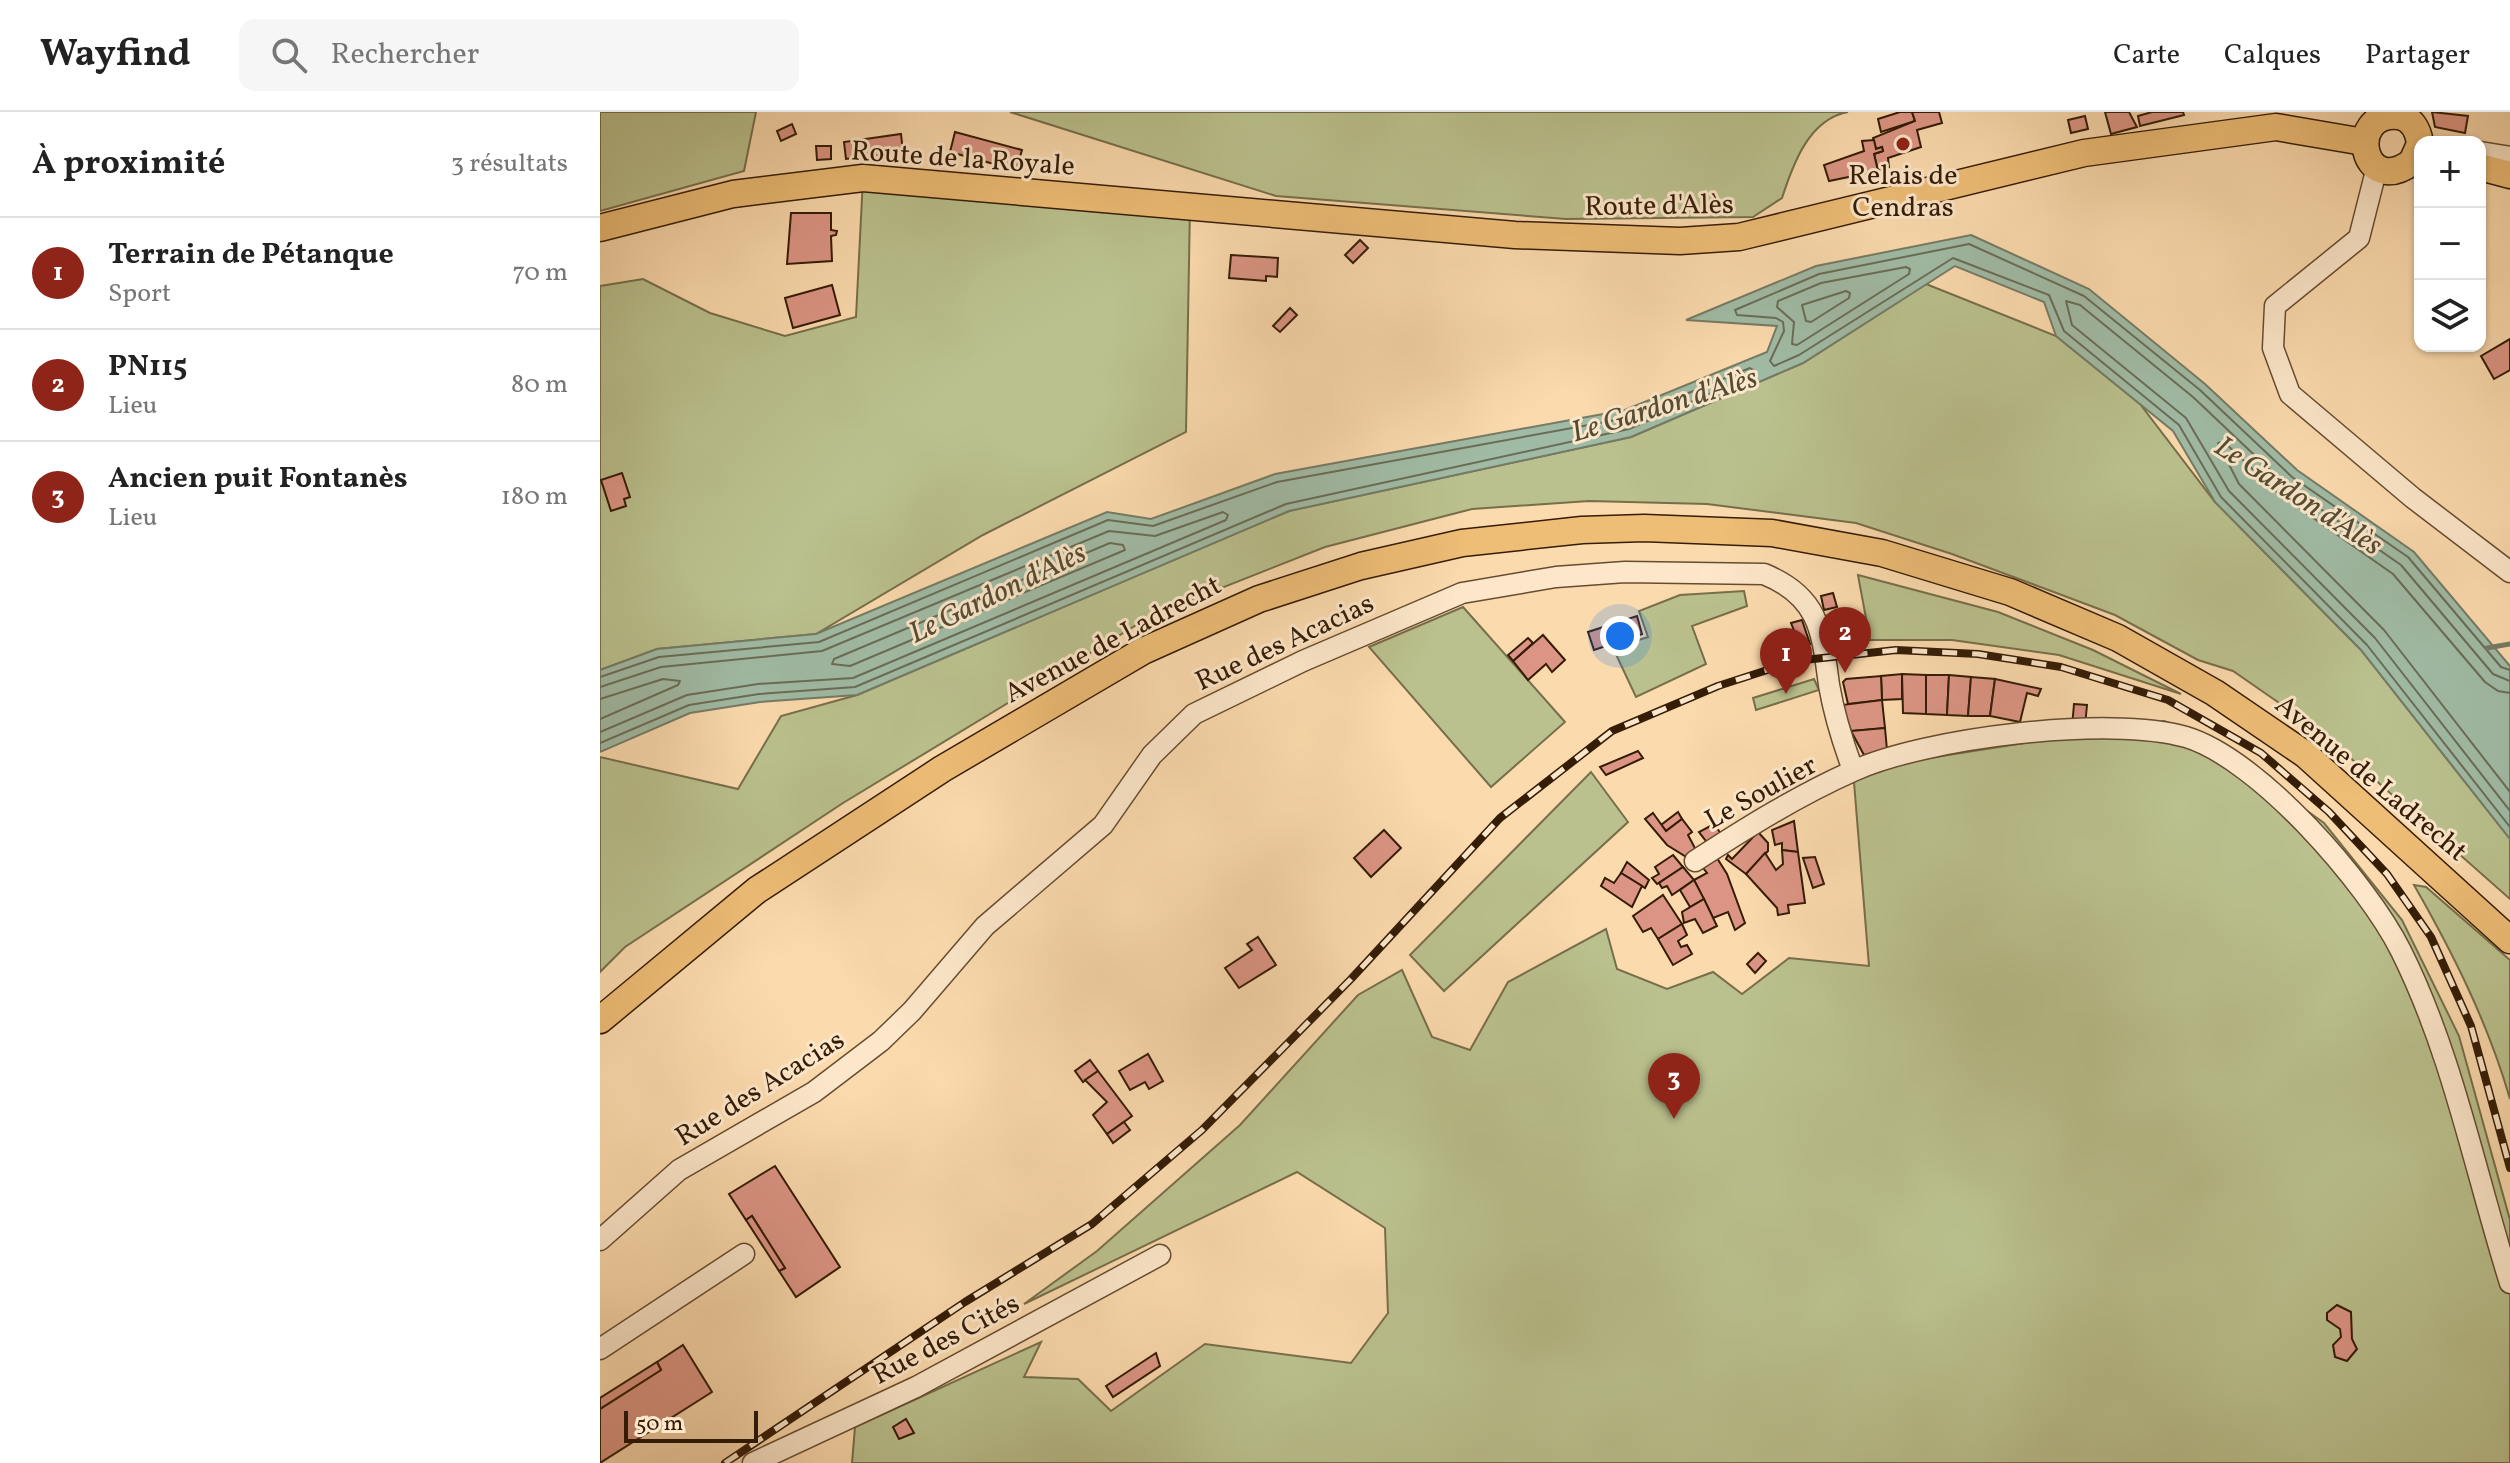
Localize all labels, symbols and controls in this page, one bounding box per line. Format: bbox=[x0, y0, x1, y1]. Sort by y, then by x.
search box bbox=[239, 19, 799, 91]
text: Wayfind bbox=[40, 29, 191, 82]
icon: search bbox=[267, 33, 311, 77]
text: Rechercher bbox=[331, 34, 479, 76]
text: Carte bbox=[2113, 36, 2180, 75]
text: Calques bbox=[2224, 36, 2321, 75]
text: Partager bbox=[2365, 36, 2470, 75]
street label: Route de la Royale bbox=[850, 132, 1076, 187]
marker: Relais de Cendras bbox=[1894, 135, 1912, 153]
map controls bbox=[2414, 136, 2486, 352]
button: + bbox=[2414, 136, 2486, 208]
text: À proximité bbox=[32, 141, 225, 188]
text: 3 résultats bbox=[451, 146, 568, 182]
place label: Relais de Cendras bbox=[1848, 157, 1958, 228]
street label: Route d'Alès bbox=[1584, 186, 1734, 227]
button: − bbox=[2414, 208, 2486, 280]
text: Terrain de Pétanque bbox=[108, 234, 394, 276]
text: 1 bbox=[53, 255, 63, 291]
text: 70 m bbox=[513, 255, 568, 291]
text: Sport bbox=[108, 276, 171, 312]
button: layers bbox=[2414, 280, 2486, 352]
text: PN115 bbox=[108, 346, 188, 388]
water label: Le Gardon d'Alès bbox=[1566, 358, 1763, 454]
text: 2 bbox=[51, 367, 65, 403]
text: 80 m bbox=[511, 367, 568, 403]
text: Lieu bbox=[108, 388, 157, 424]
water label: Le Gardon d'Alès bbox=[2206, 427, 2390, 567]
text: Ancien puit Fontanès bbox=[108, 458, 408, 500]
text: 3 bbox=[51, 479, 65, 515]
text: 180 m bbox=[501, 479, 568, 515]
text: Lieu bbox=[108, 500, 157, 536]
water label: Le Gardon d'Alès bbox=[902, 533, 1094, 655]
street label: Avenue de Ladrecht bbox=[998, 567, 1229, 714]
street label: Rue des Acacias bbox=[1189, 585, 1381, 702]
pin: 2 bbox=[1819, 607, 1871, 673]
your location bbox=[1600, 616, 1640, 656]
pin: 1 bbox=[1760, 628, 1812, 694]
street label: Avenue de Ladrecht bbox=[2266, 687, 2475, 871]
street label: Le Soulier bbox=[1698, 746, 1824, 840]
street label: Rue des Acacias bbox=[668, 1021, 852, 1157]
pin: 3 bbox=[1648, 1053, 1700, 1119]
street label: Rue des Cités bbox=[866, 1285, 1027, 1395]
scale bar bbox=[624, 1407, 758, 1443]
text: 50 m bbox=[636, 1409, 683, 1440]

